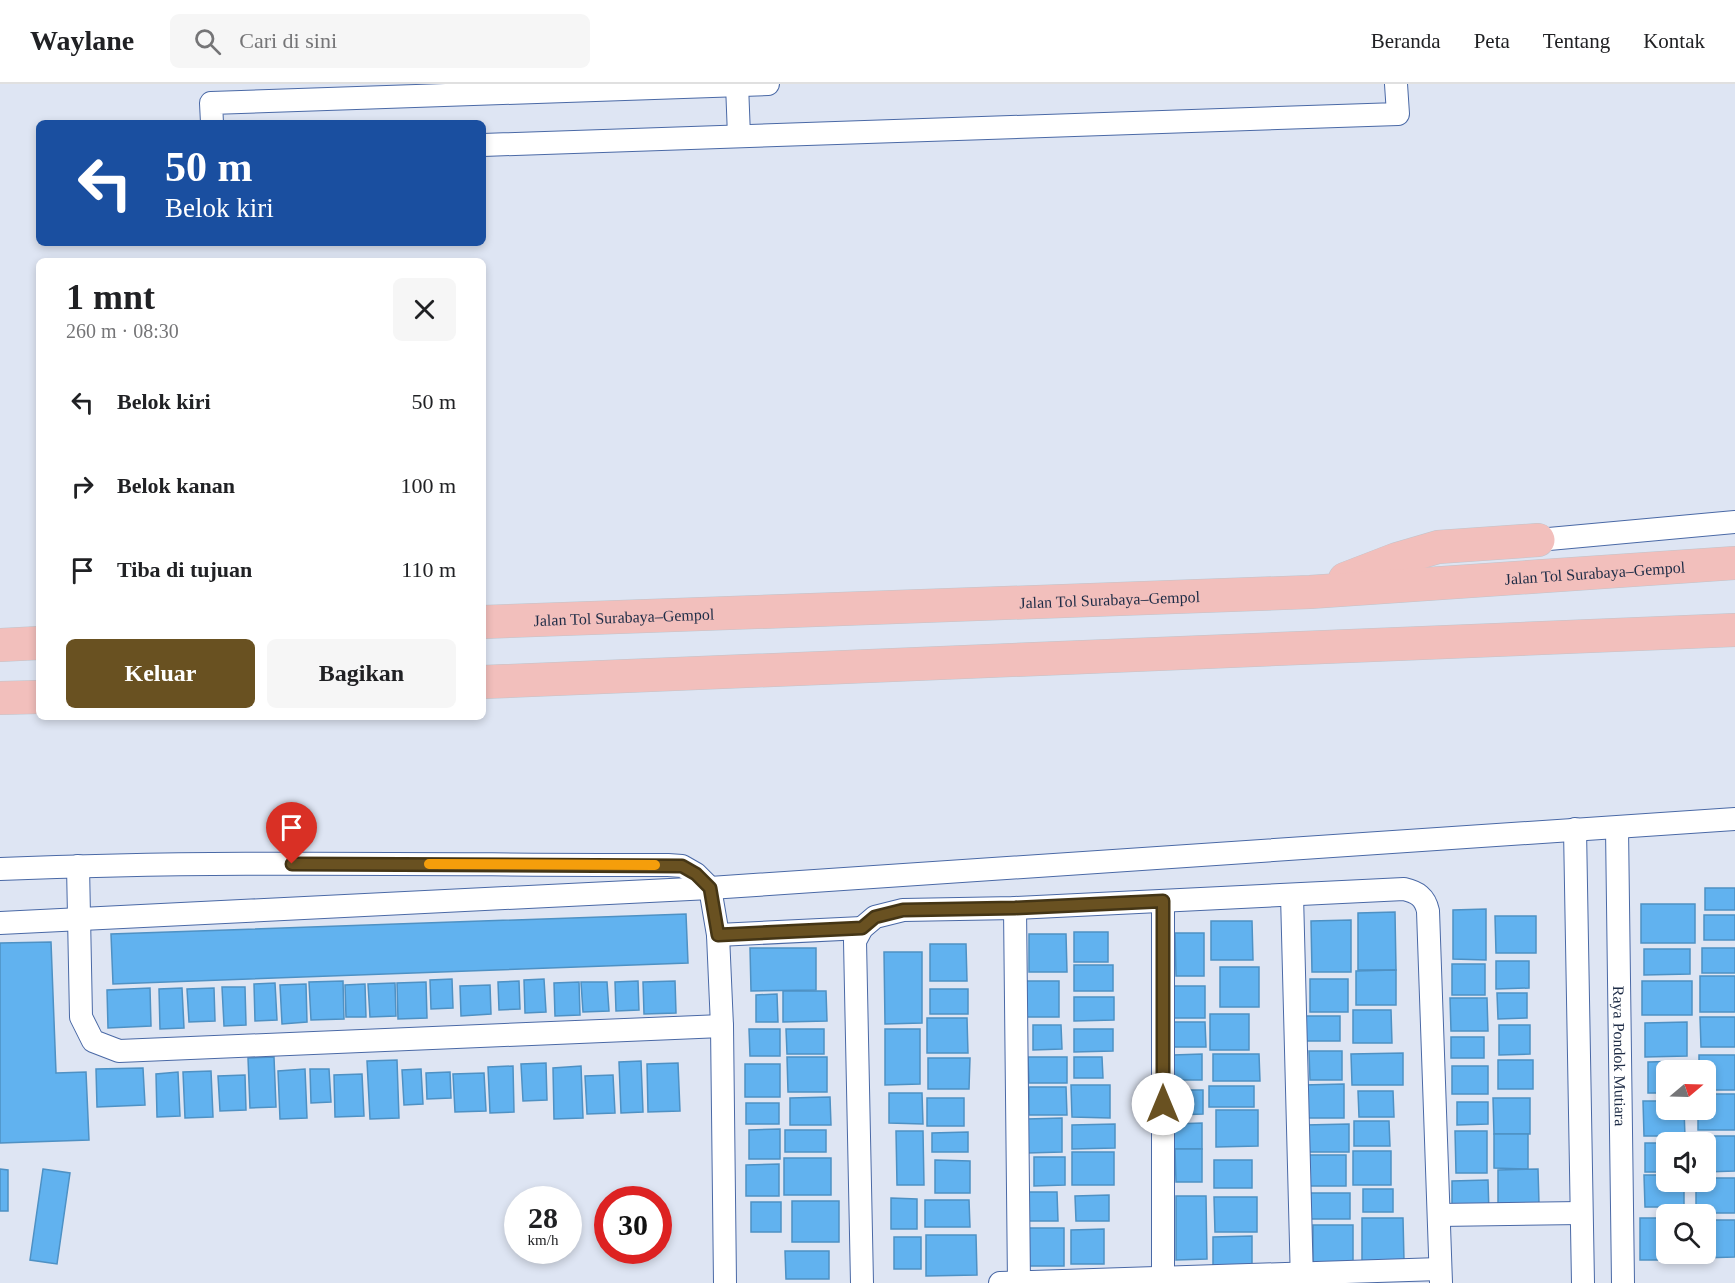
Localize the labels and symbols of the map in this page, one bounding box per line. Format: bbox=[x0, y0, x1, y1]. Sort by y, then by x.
street label: Jalan Tol Surabaya–Gempol bbox=[1504, 558, 1686, 587]
street label: Jalan Tol Surabaya–Gempol bbox=[1019, 587, 1201, 611]
street label: Jalan Tol Surabaya–Gempol bbox=[533, 605, 715, 629]
pin bbox=[266, 802, 317, 864]
street label: Raya Pondok Mutiara bbox=[1610, 986, 1629, 1126]
north arrow bbox=[1656, 1060, 1716, 1120]
position arrow bbox=[1131, 1072, 1195, 1136]
speed limit sign: 30 bbox=[594, 1186, 672, 1264]

